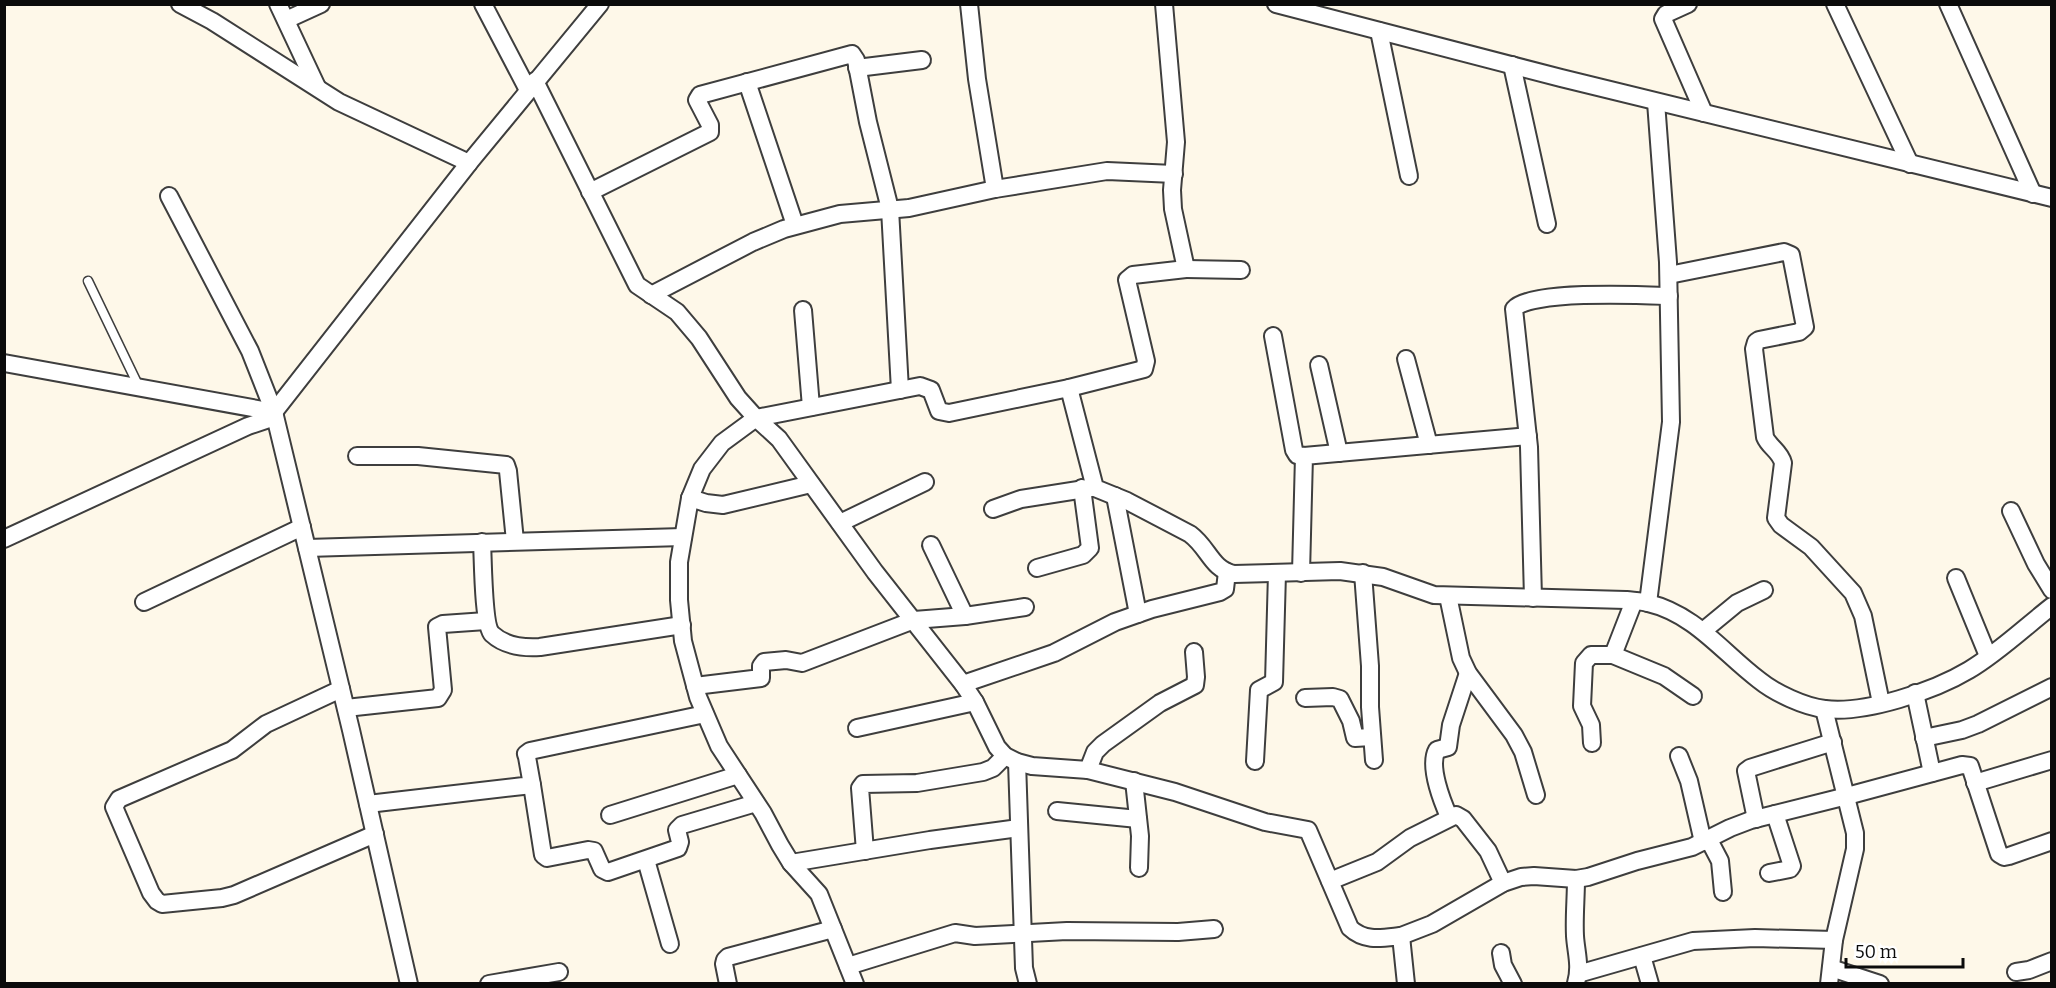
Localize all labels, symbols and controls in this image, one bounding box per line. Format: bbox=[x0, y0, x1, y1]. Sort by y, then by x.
scale bar bbox=[1846, 931, 1963, 969]
text: 50 m bbox=[1855, 941, 1897, 963]

